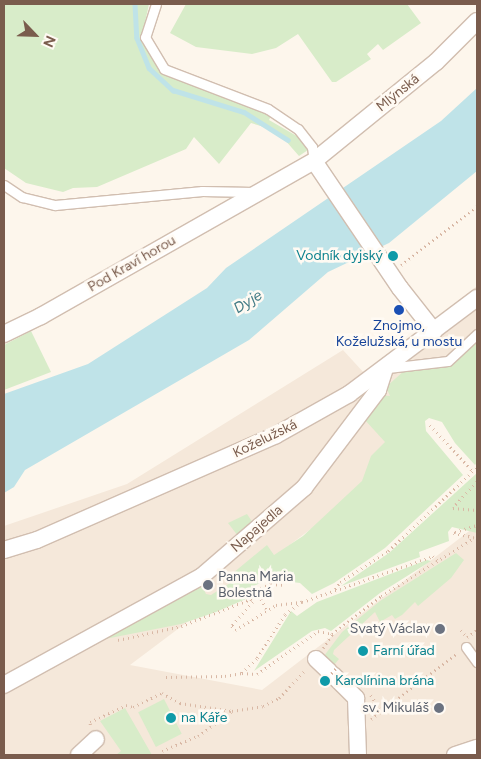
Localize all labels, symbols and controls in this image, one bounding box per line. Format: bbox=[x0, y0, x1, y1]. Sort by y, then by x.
north arrow bbox=[10, 10, 60, 60]
text: N bbox=[39, 33, 59, 50]
street label: Mlýnská bbox=[373, 71, 423, 115]
street label: Pod Kraví horou bbox=[85, 232, 179, 296]
place label: Vodník dyjský bbox=[296, 248, 383, 264]
marker: Vodník dyjský bbox=[387, 250, 399, 262]
water label: Dyje bbox=[230, 286, 266, 318]
marker: Znojmo, Koželužská, u mostu bbox=[393, 304, 405, 316]
place label: Znojmo, Koželužská, u mostu bbox=[336, 318, 462, 351]
street label: Koželužská bbox=[230, 416, 300, 462]
street label: Napajedla bbox=[228, 502, 286, 556]
place label: Panna Maria Bolestná bbox=[218, 569, 293, 602]
marker: Panna Maria Bolestná bbox=[202, 579, 214, 591]
place label: Svatý Václav bbox=[350, 621, 430, 637]
marker: Svatý Václav bbox=[434, 623, 446, 635]
place label: Farní úřad bbox=[373, 643, 435, 659]
marker: Farní úřad bbox=[357, 645, 369, 657]
place label: Karolínina brána bbox=[335, 673, 434, 689]
marker: Karolínina brána bbox=[319, 675, 331, 687]
place label: sv. Mikuláš bbox=[362, 700, 429, 716]
marker: sv. Mikuláš bbox=[433, 702, 445, 714]
place label: na Káře bbox=[181, 710, 227, 726]
marker: na Káře bbox=[165, 712, 177, 724]

